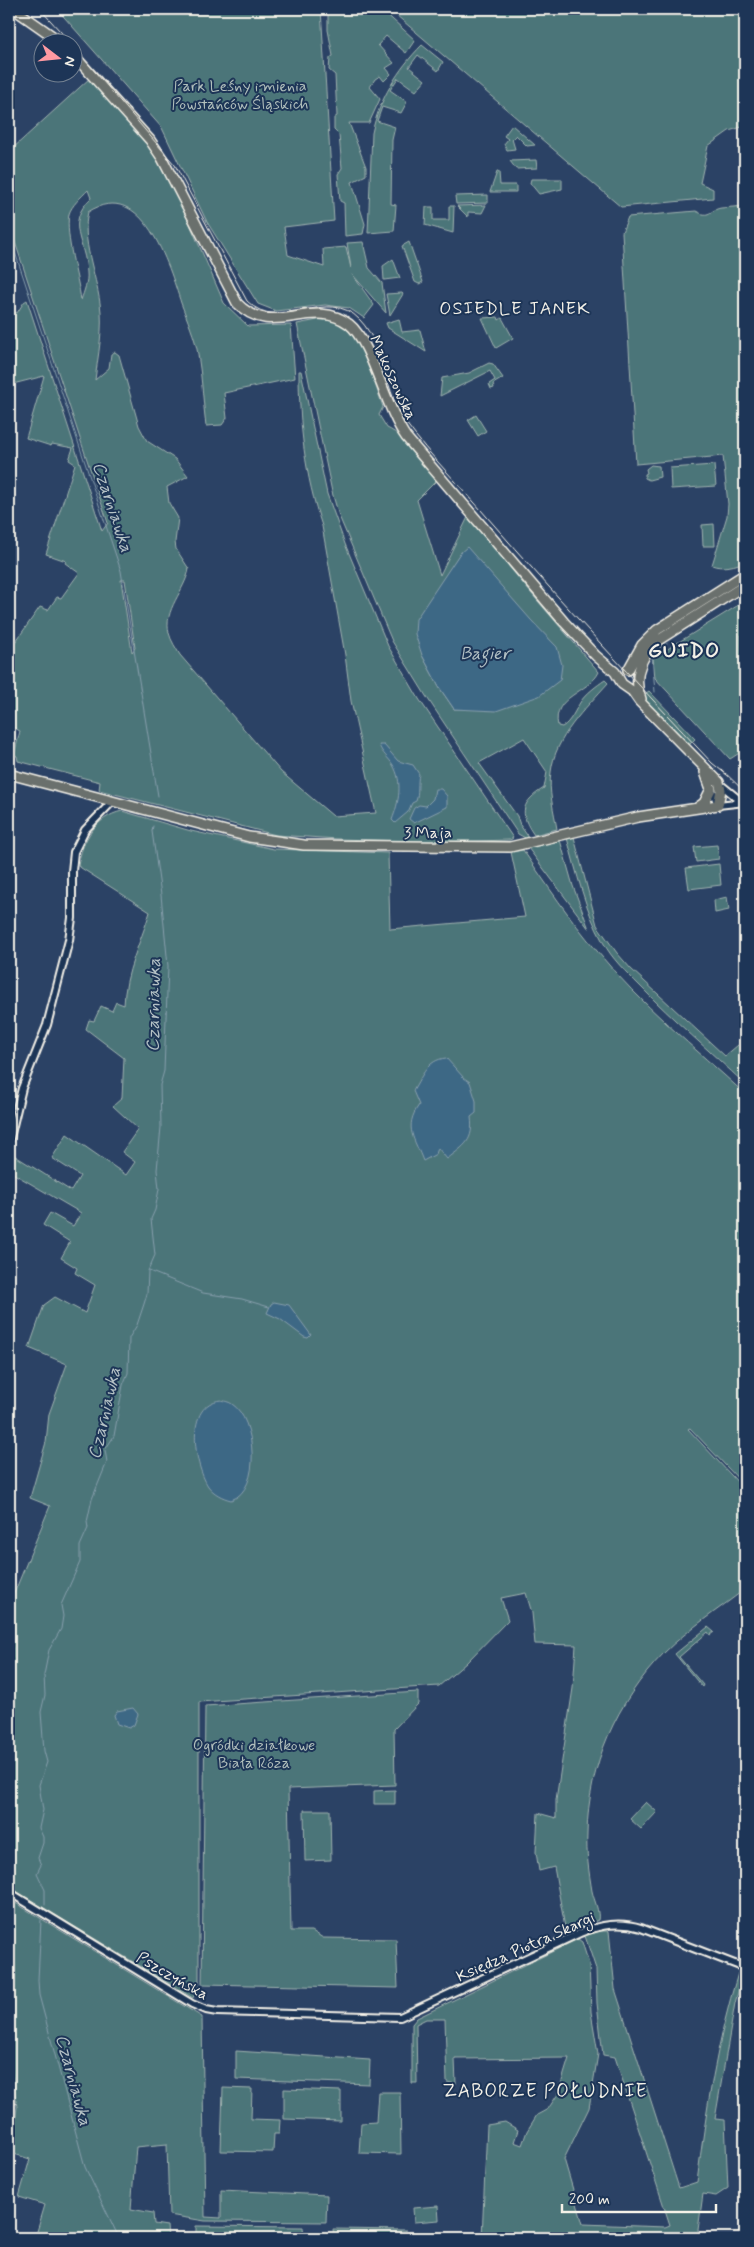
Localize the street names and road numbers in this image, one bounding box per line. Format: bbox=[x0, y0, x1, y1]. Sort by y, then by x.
street label: Makoszowska bbox=[364, 332, 421, 423]
street label: 3 Maja bbox=[404, 823, 452, 844]
street label: Księdza Piotra Skargi bbox=[453, 1907, 599, 1988]
street label: Pszczyńska bbox=[132, 1947, 212, 2005]

